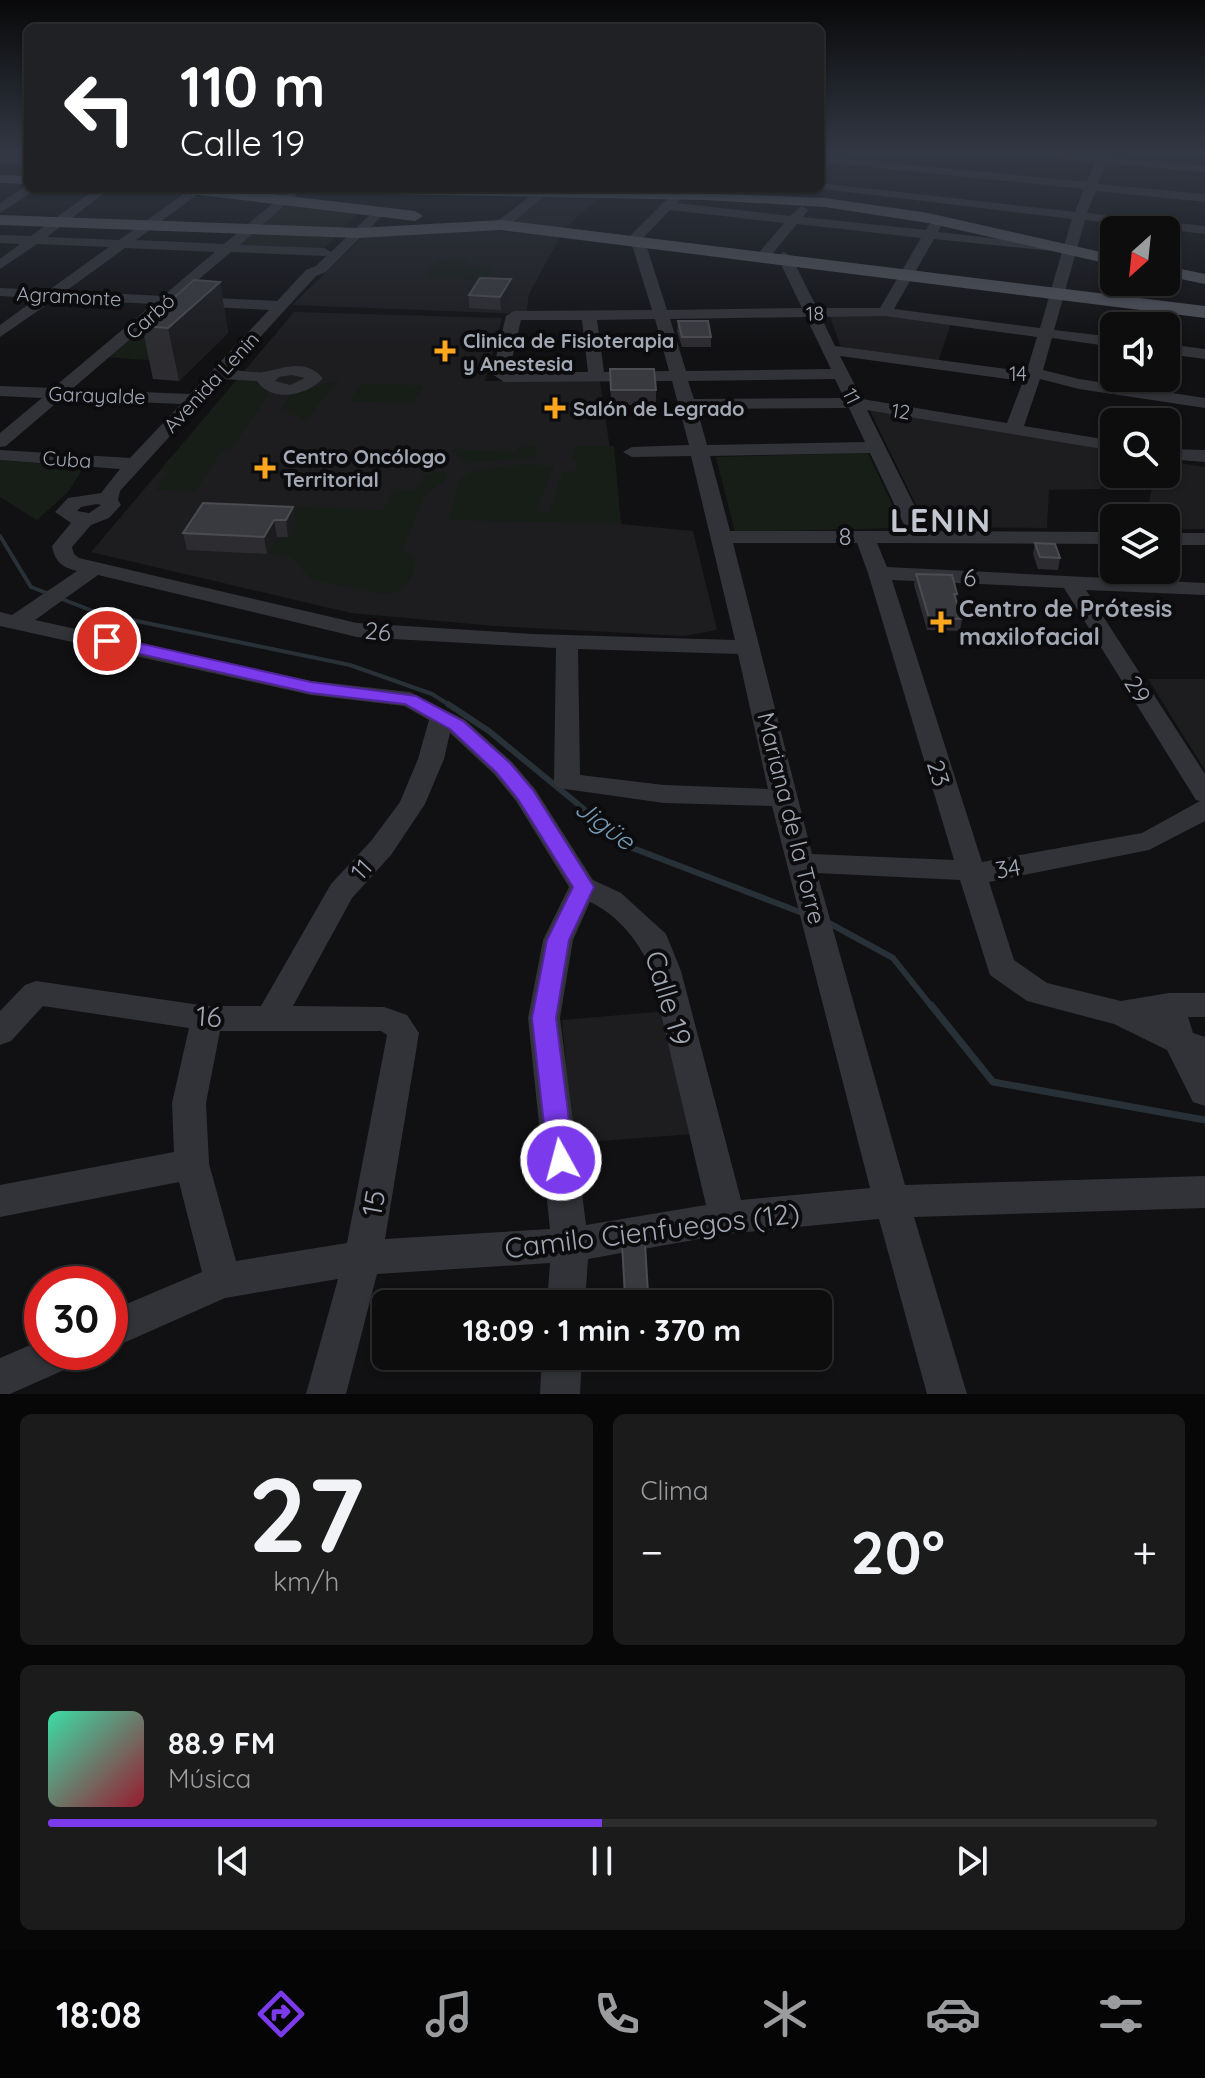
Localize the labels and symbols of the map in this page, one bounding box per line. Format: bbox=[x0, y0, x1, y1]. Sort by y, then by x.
north arrow bbox=[1100, 216, 1180, 296]
street label: Agramonte bbox=[16, 281, 122, 311]
street label: Carbó bbox=[120, 288, 180, 344]
street label: 18 bbox=[806, 300, 824, 326]
street label: Avenida Lenin bbox=[158, 326, 264, 438]
place label: Clinica de Fisioterapia y Anestesia bbox=[463, 328, 674, 376]
marker: Clinica de Fisioterapia y Anestesia bbox=[434, 340, 456, 362]
street label: 14 bbox=[1009, 361, 1027, 386]
street label: Garayalde bbox=[48, 381, 146, 409]
street label: 11 bbox=[838, 384, 866, 408]
place label: Salón de Legrado bbox=[573, 396, 745, 421]
marker: Salón de Legrado bbox=[544, 397, 566, 419]
street label: 12 bbox=[890, 397, 912, 425]
place label: Centro Oncólogo Territorial bbox=[283, 444, 446, 492]
street label: Cuba bbox=[42, 445, 92, 473]
marker: Centro Oncólogo Territorial bbox=[254, 457, 276, 479]
district label: LENIN bbox=[890, 500, 992, 540]
street label: 8 bbox=[838, 521, 852, 551]
street label: 6 bbox=[963, 562, 977, 592]
place label: Centro de Prótesis maxilofacial bbox=[959, 593, 1172, 651]
pin bbox=[73, 607, 141, 675]
marker: Centro de Prótesis maxilofacial bbox=[930, 611, 952, 633]
street label: 26 bbox=[363, 615, 393, 647]
street label: 29 bbox=[1118, 670, 1158, 708]
street label: Mariana de la Torre bbox=[751, 709, 833, 927]
street label: 23 bbox=[921, 756, 957, 790]
water label: Jigüe bbox=[569, 791, 642, 858]
street label: 34 bbox=[993, 851, 1023, 885]
street label: 11 bbox=[344, 852, 378, 886]
street label: Calle 19 bbox=[638, 946, 700, 1050]
street label: 16 bbox=[195, 998, 223, 1034]
position arrow bbox=[519, 1118, 603, 1202]
street label: 15 bbox=[354, 1187, 392, 1219]
street label: Camilo Cienfuegos (12) bbox=[503, 1195, 801, 1265]
speed limit sign: 30 bbox=[24, 1266, 128, 1370]

